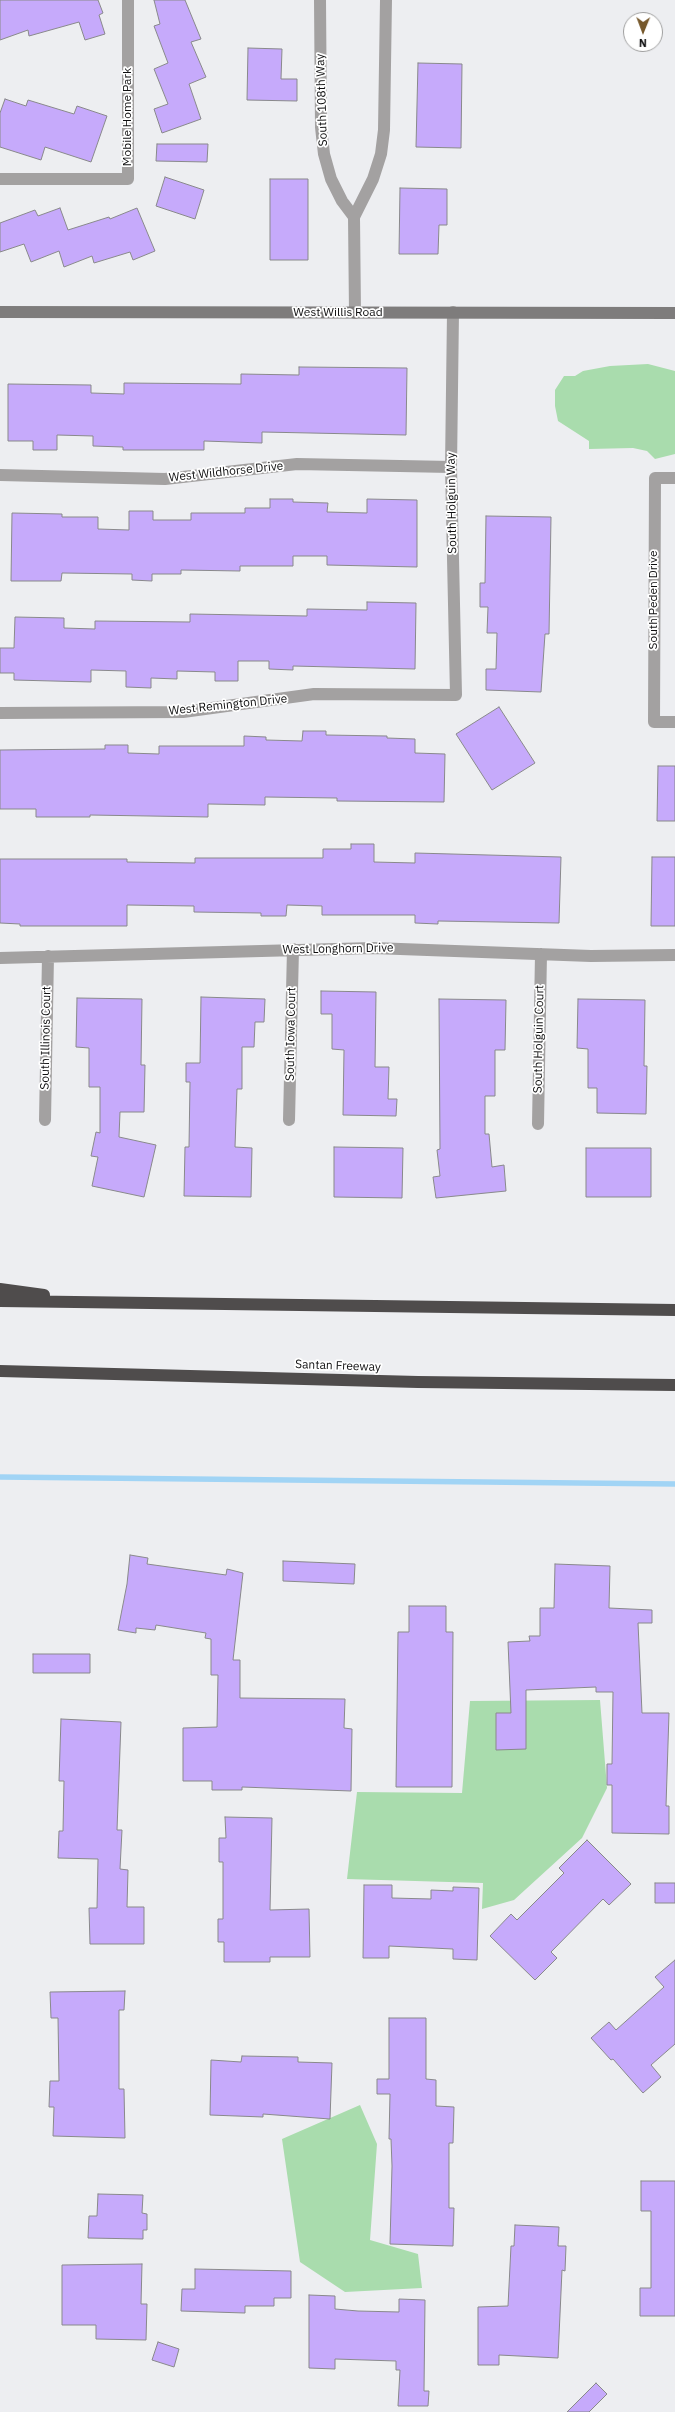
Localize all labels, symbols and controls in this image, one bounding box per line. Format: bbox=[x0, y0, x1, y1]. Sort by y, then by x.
north arrow bbox=[623, 12, 663, 52]
text: N bbox=[639, 36, 647, 50]
street label: South 108th Way bbox=[313, 53, 331, 147]
street label: Mobile Home Park bbox=[121, 68, 135, 166]
street label: West Willis Road bbox=[293, 306, 383, 320]
street label: South Holguin Way bbox=[444, 452, 460, 554]
street label: West Wildhorse Drive bbox=[168, 459, 284, 485]
street label: South Peden Drive bbox=[647, 550, 661, 650]
street label: West Remington Drive bbox=[168, 692, 288, 718]
street label: West Longhorn Drive bbox=[282, 941, 394, 957]
street label: South Holguin Court bbox=[531, 985, 547, 1093]
street label: South Illinois Court bbox=[38, 986, 54, 1090]
street label: South Iowa Court bbox=[283, 987, 299, 1081]
street label: Santan Freeway bbox=[295, 1357, 381, 1375]

